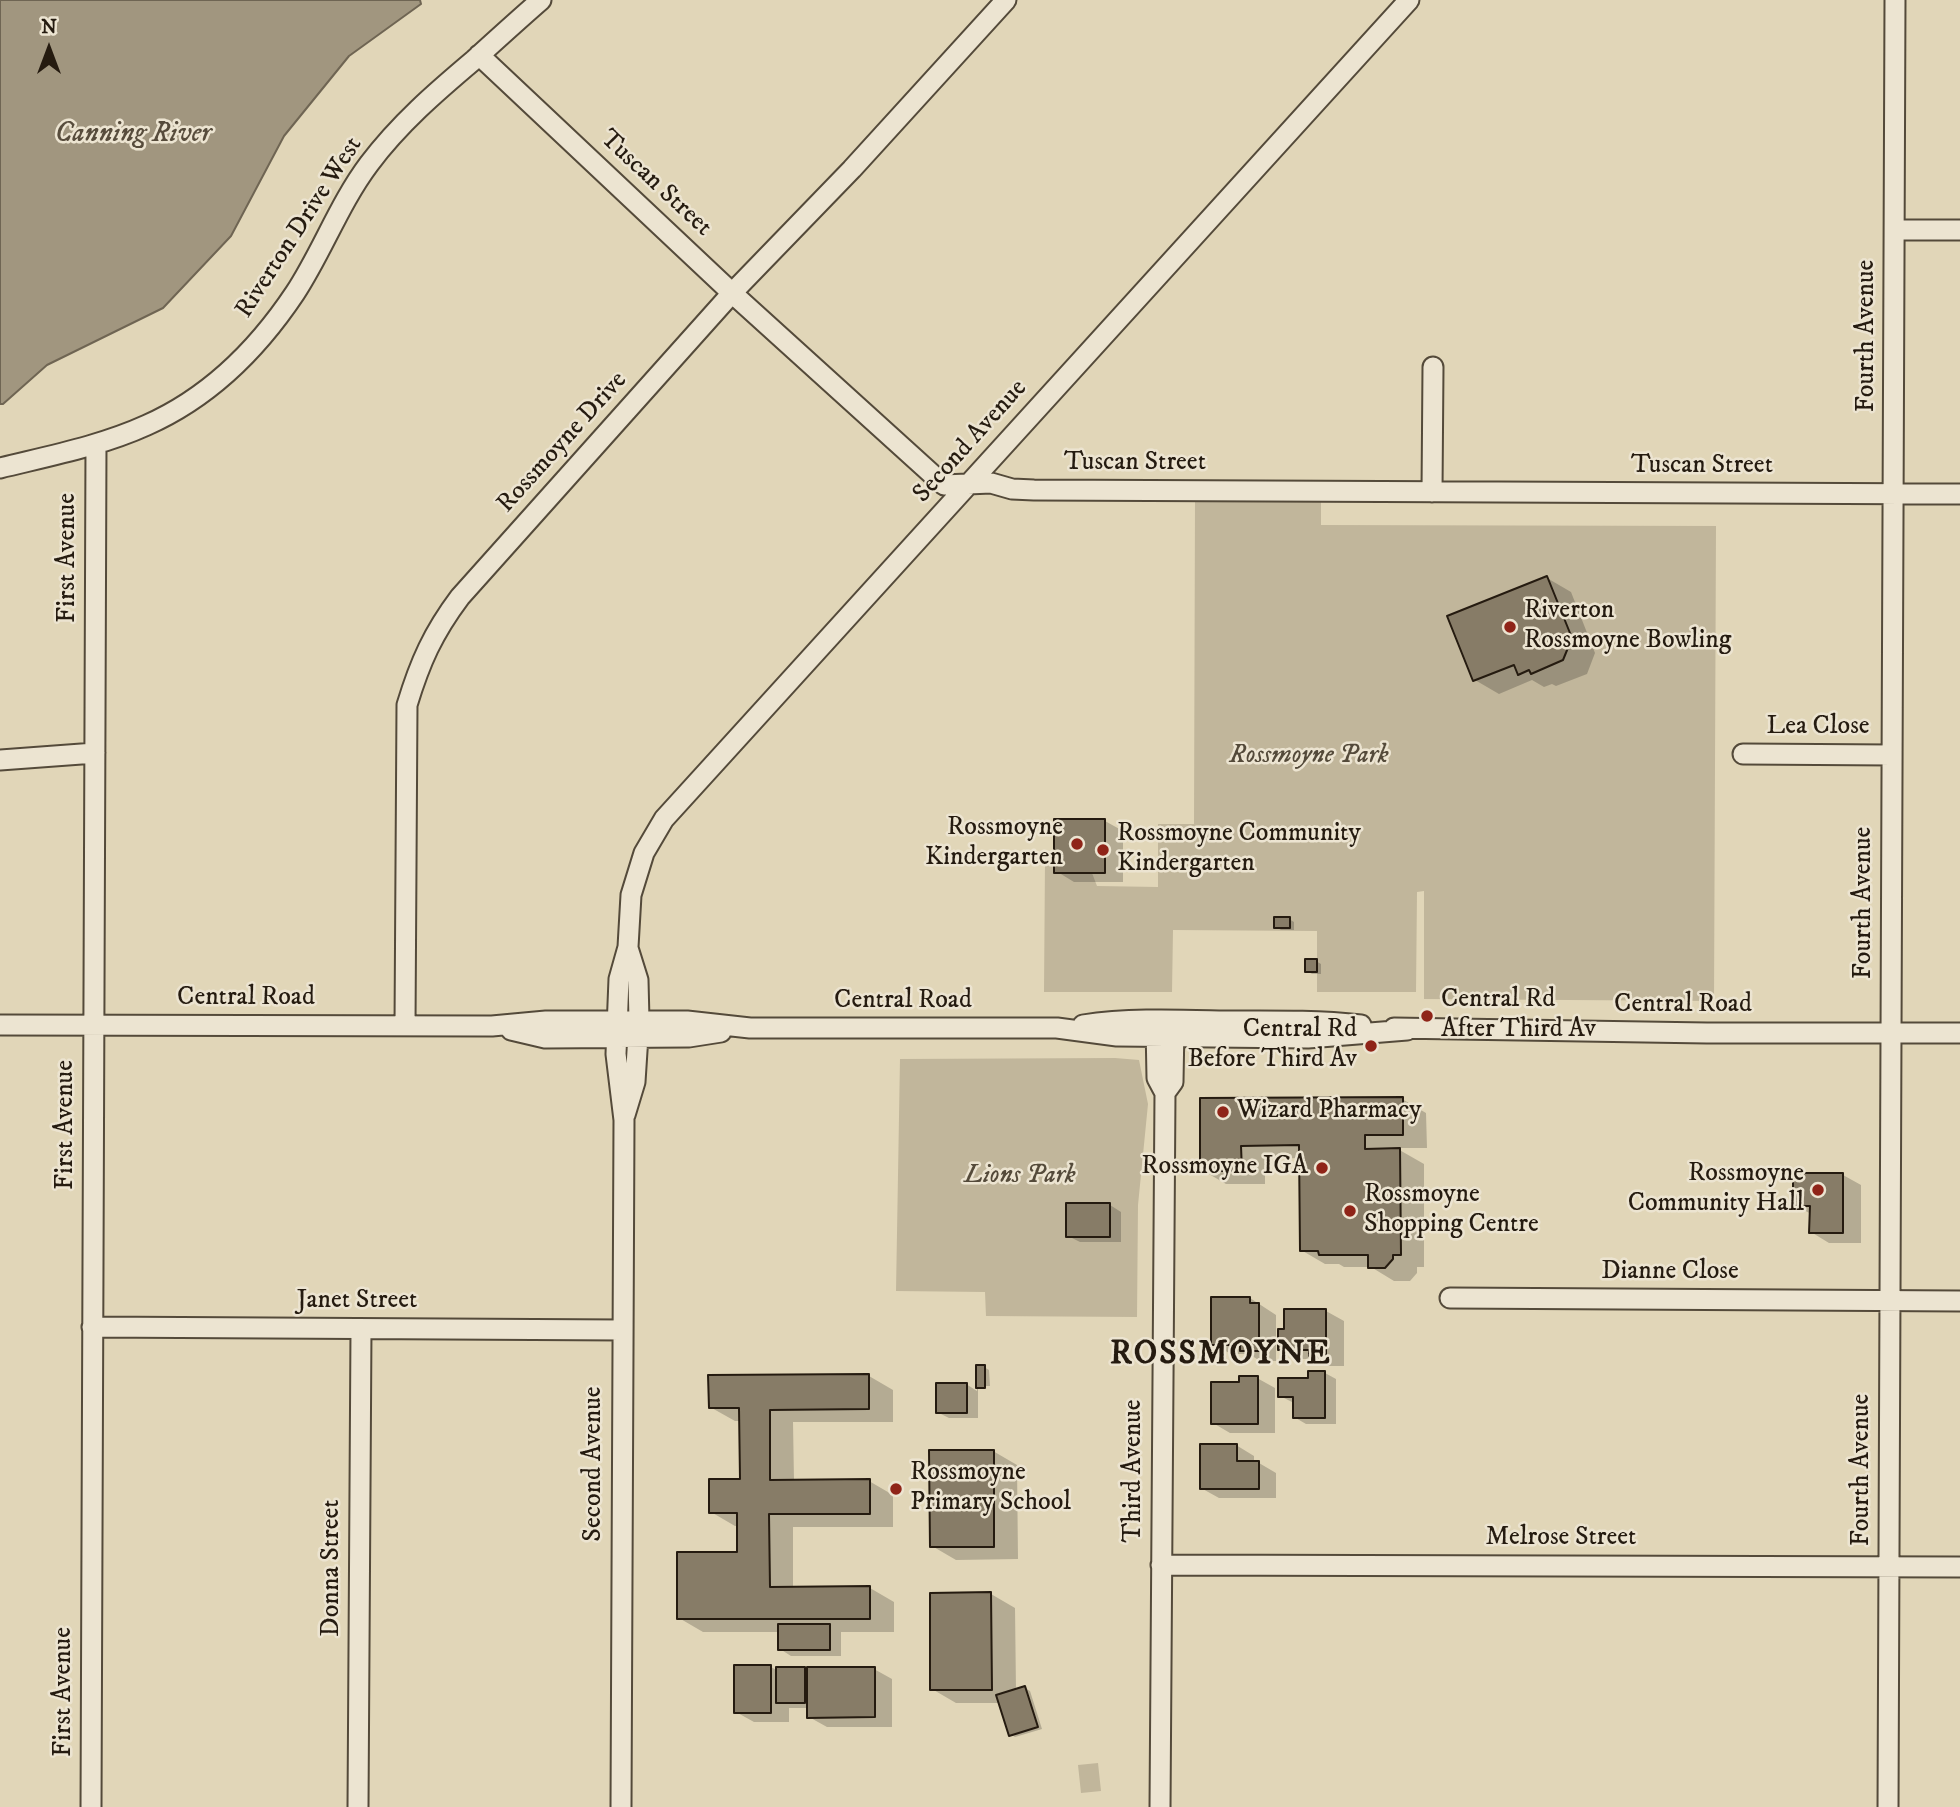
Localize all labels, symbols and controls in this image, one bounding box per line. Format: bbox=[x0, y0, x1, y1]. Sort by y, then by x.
north arrow bbox=[14, 14, 84, 84]
text: N bbox=[41, 16, 57, 39]
water label: Canning River bbox=[55, 118, 211, 152]
street label: Tuscan Street bbox=[592, 124, 718, 244]
street label: Riverton Drive West bbox=[230, 132, 370, 324]
street label: Fourth Avenue bbox=[1852, 260, 1884, 412]
street label: Rossmoyne Drive bbox=[491, 366, 635, 520]
street label: Second Avenue bbox=[907, 374, 1035, 510]
street label: Tuscan Street bbox=[1064, 448, 1206, 480]
street label: Tuscan Street bbox=[1631, 451, 1773, 483]
street label: First Avenue bbox=[53, 493, 85, 623]
place label: Riverton Rossmoyne Bowling bbox=[1524, 596, 1731, 658]
marker: Riverton Rossmoyne Bowling bbox=[1502, 619, 1518, 635]
street label: Lea Close bbox=[1766, 712, 1870, 744]
park label: Rossmoyne Park bbox=[1229, 741, 1389, 773]
place label: Rossmoyne Kindergarten bbox=[925, 813, 1063, 874]
place label: Rossmoyne Community Kindergarten bbox=[1117, 819, 1361, 880]
street label: Fourth Avenue bbox=[1849, 827, 1881, 979]
marker: Rossmoyne Kindergarten bbox=[1069, 836, 1085, 852]
marker: Rossmoyne Community Kindergarten bbox=[1095, 842, 1111, 858]
street label: Central Road bbox=[177, 983, 315, 1015]
place label: Central Rd After Third Av bbox=[1441, 985, 1596, 1046]
street label: Central Road bbox=[834, 986, 972, 1018]
street label: Central Road bbox=[1614, 990, 1752, 1022]
marker: Central Rd After Third Av bbox=[1419, 1008, 1435, 1024]
place label: Central Rd Before Third Av bbox=[1187, 1015, 1357, 1076]
marker: Central Rd Before Third Av bbox=[1363, 1038, 1379, 1054]
street label: First Avenue bbox=[51, 1060, 83, 1190]
place label: Wizard Pharmacy bbox=[1237, 1096, 1422, 1128]
marker: Wizard Pharmacy bbox=[1215, 1104, 1231, 1120]
place label: Rossmoyne IGA bbox=[1141, 1152, 1308, 1184]
place label: Rossmoyne Community Hall bbox=[1628, 1159, 1804, 1220]
marker: Rossmoyne IGA bbox=[1314, 1160, 1330, 1176]
park label: Lions Park bbox=[964, 1161, 1076, 1193]
place label: Rossmoyne Shopping Centre bbox=[1364, 1180, 1539, 1242]
marker: Rossmoyne Community Hall bbox=[1810, 1182, 1826, 1198]
marker: Rossmoyne Shopping Centre bbox=[1342, 1203, 1358, 1219]
street label: Dianne Close bbox=[1601, 1257, 1739, 1289]
street label: Janet Street bbox=[297, 1286, 417, 1318]
district label: ROSSMOYNE bbox=[1111, 1336, 1331, 1376]
street label: Second Avenue bbox=[579, 1386, 611, 1542]
street label: Fourth Avenue bbox=[1847, 1394, 1879, 1546]
street label: Third Avenue bbox=[1119, 1399, 1151, 1543]
place label: Rossmoyne Primary School bbox=[910, 1458, 1071, 1520]
marker: Rossmoyne Primary School bbox=[888, 1481, 904, 1497]
street label: Donna Street bbox=[317, 1499, 349, 1637]
street label: Melrose Street bbox=[1486, 1523, 1636, 1555]
street label: First Avenue bbox=[49, 1627, 81, 1757]

